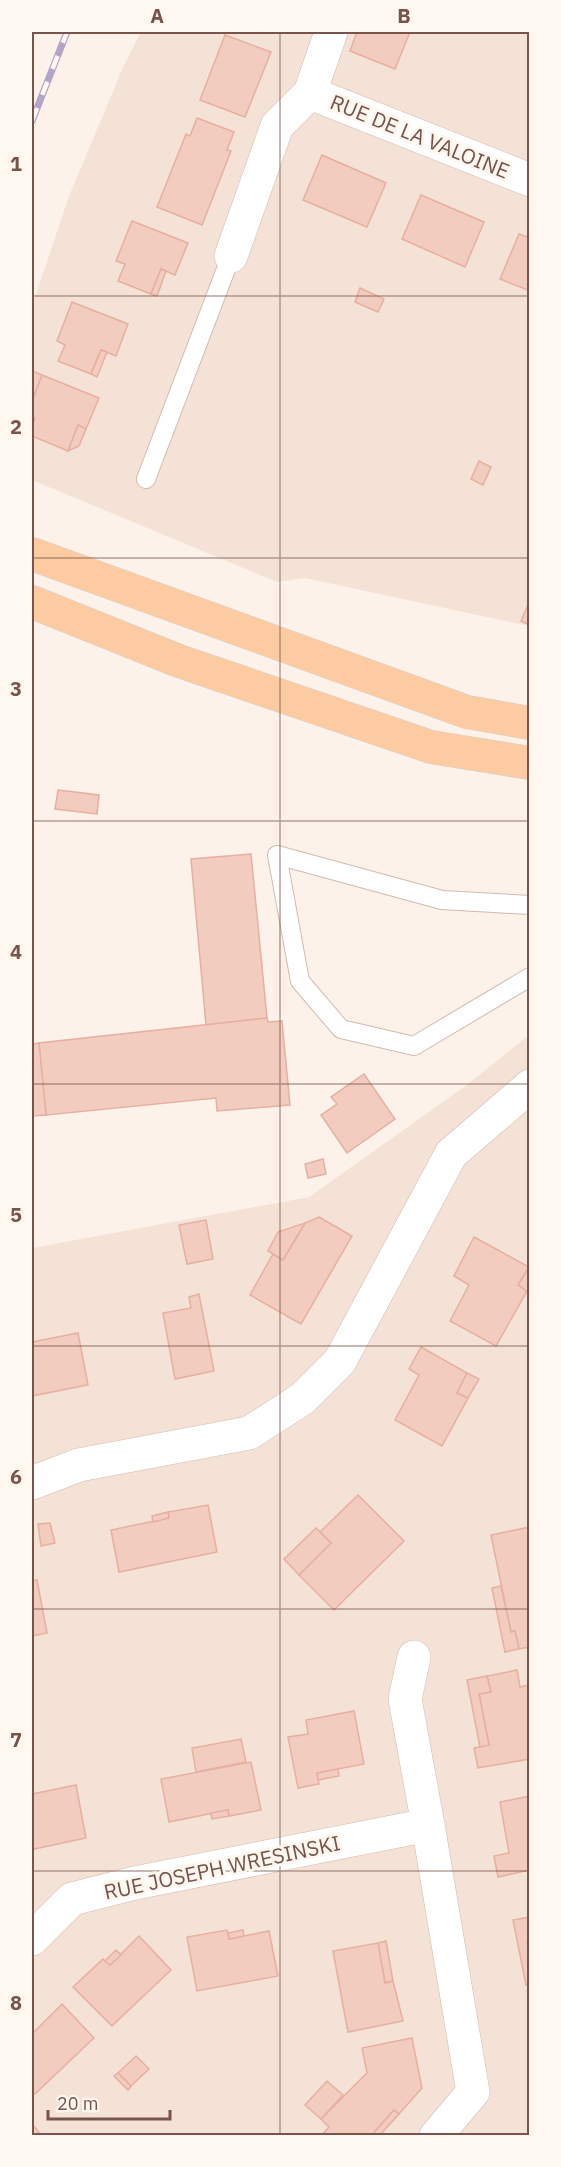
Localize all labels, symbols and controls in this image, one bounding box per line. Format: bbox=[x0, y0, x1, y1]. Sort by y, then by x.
text: A bbox=[150, 2, 164, 29]
text: B bbox=[397, 2, 411, 29]
street label: RUE DE LA VALOINE bbox=[326, 87, 514, 185]
text: 1 bbox=[10, 150, 22, 177]
text: 2 bbox=[10, 413, 22, 440]
text: 3 bbox=[10, 675, 22, 702]
text: 4 bbox=[10, 938, 22, 965]
text: 5 bbox=[10, 1201, 22, 1228]
text: 6 bbox=[10, 1463, 22, 1490]
text: 7 bbox=[10, 1726, 22, 1753]
street label: RUE JOSEPH WRESINSKI bbox=[101, 1828, 343, 1906]
text: 8 bbox=[10, 1989, 22, 2016]
scale bar bbox=[48, 2083, 170, 2121]
text: 20 m bbox=[57, 2092, 99, 2115]

